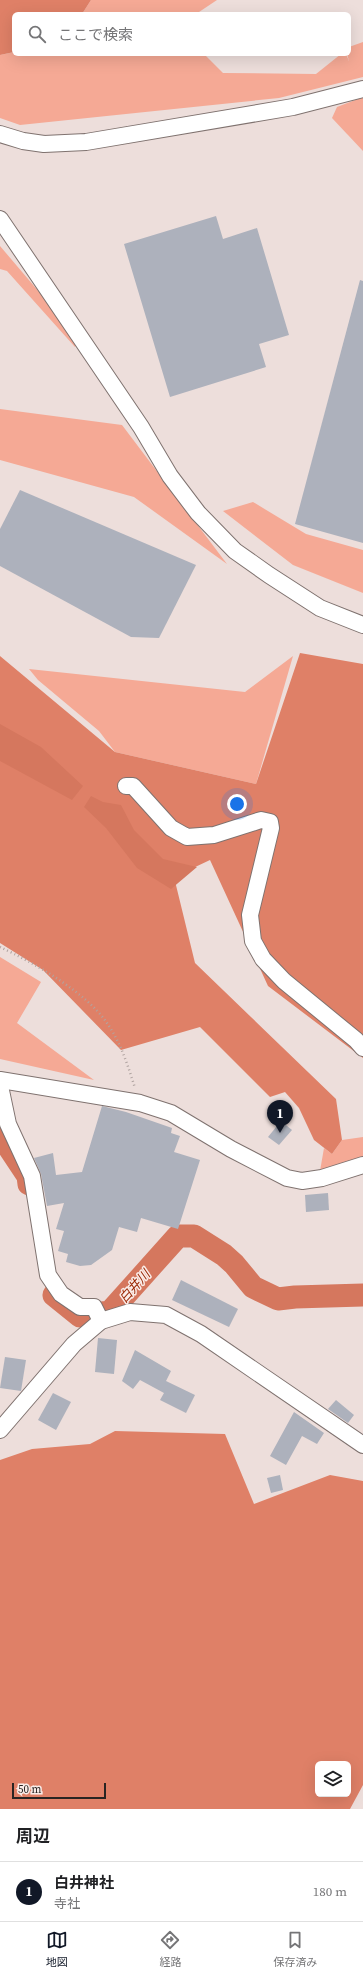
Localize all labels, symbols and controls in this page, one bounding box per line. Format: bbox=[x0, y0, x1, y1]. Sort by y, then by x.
search box bbox=[12, 12, 351, 56]
icon: search bbox=[26, 23, 48, 45]
text: ここで検索 bbox=[58, 24, 133, 45]
your location bbox=[227, 794, 247, 814]
pin: 1 bbox=[267, 1100, 293, 1133]
water label: 白井川 bbox=[115, 1265, 155, 1307]
map controls bbox=[315, 1761, 351, 1797]
button: layers bbox=[315, 1761, 351, 1797]
scale bar bbox=[12, 1781, 106, 1800]
text: 50 m bbox=[18, 1782, 41, 1797]
text: 周辺 bbox=[16, 1824, 50, 1848]
text: 白井神社 bbox=[54, 1872, 114, 1893]
text: 1 bbox=[25, 1883, 33, 1900]
text: 180 m bbox=[313, 1883, 347, 1900]
text: 寺社 bbox=[54, 1895, 80, 1912]
tab: 地図 bbox=[46, 1929, 68, 1970]
tab: 経路 bbox=[159, 1929, 181, 1970]
tab: 保存済み bbox=[273, 1929, 317, 1970]

